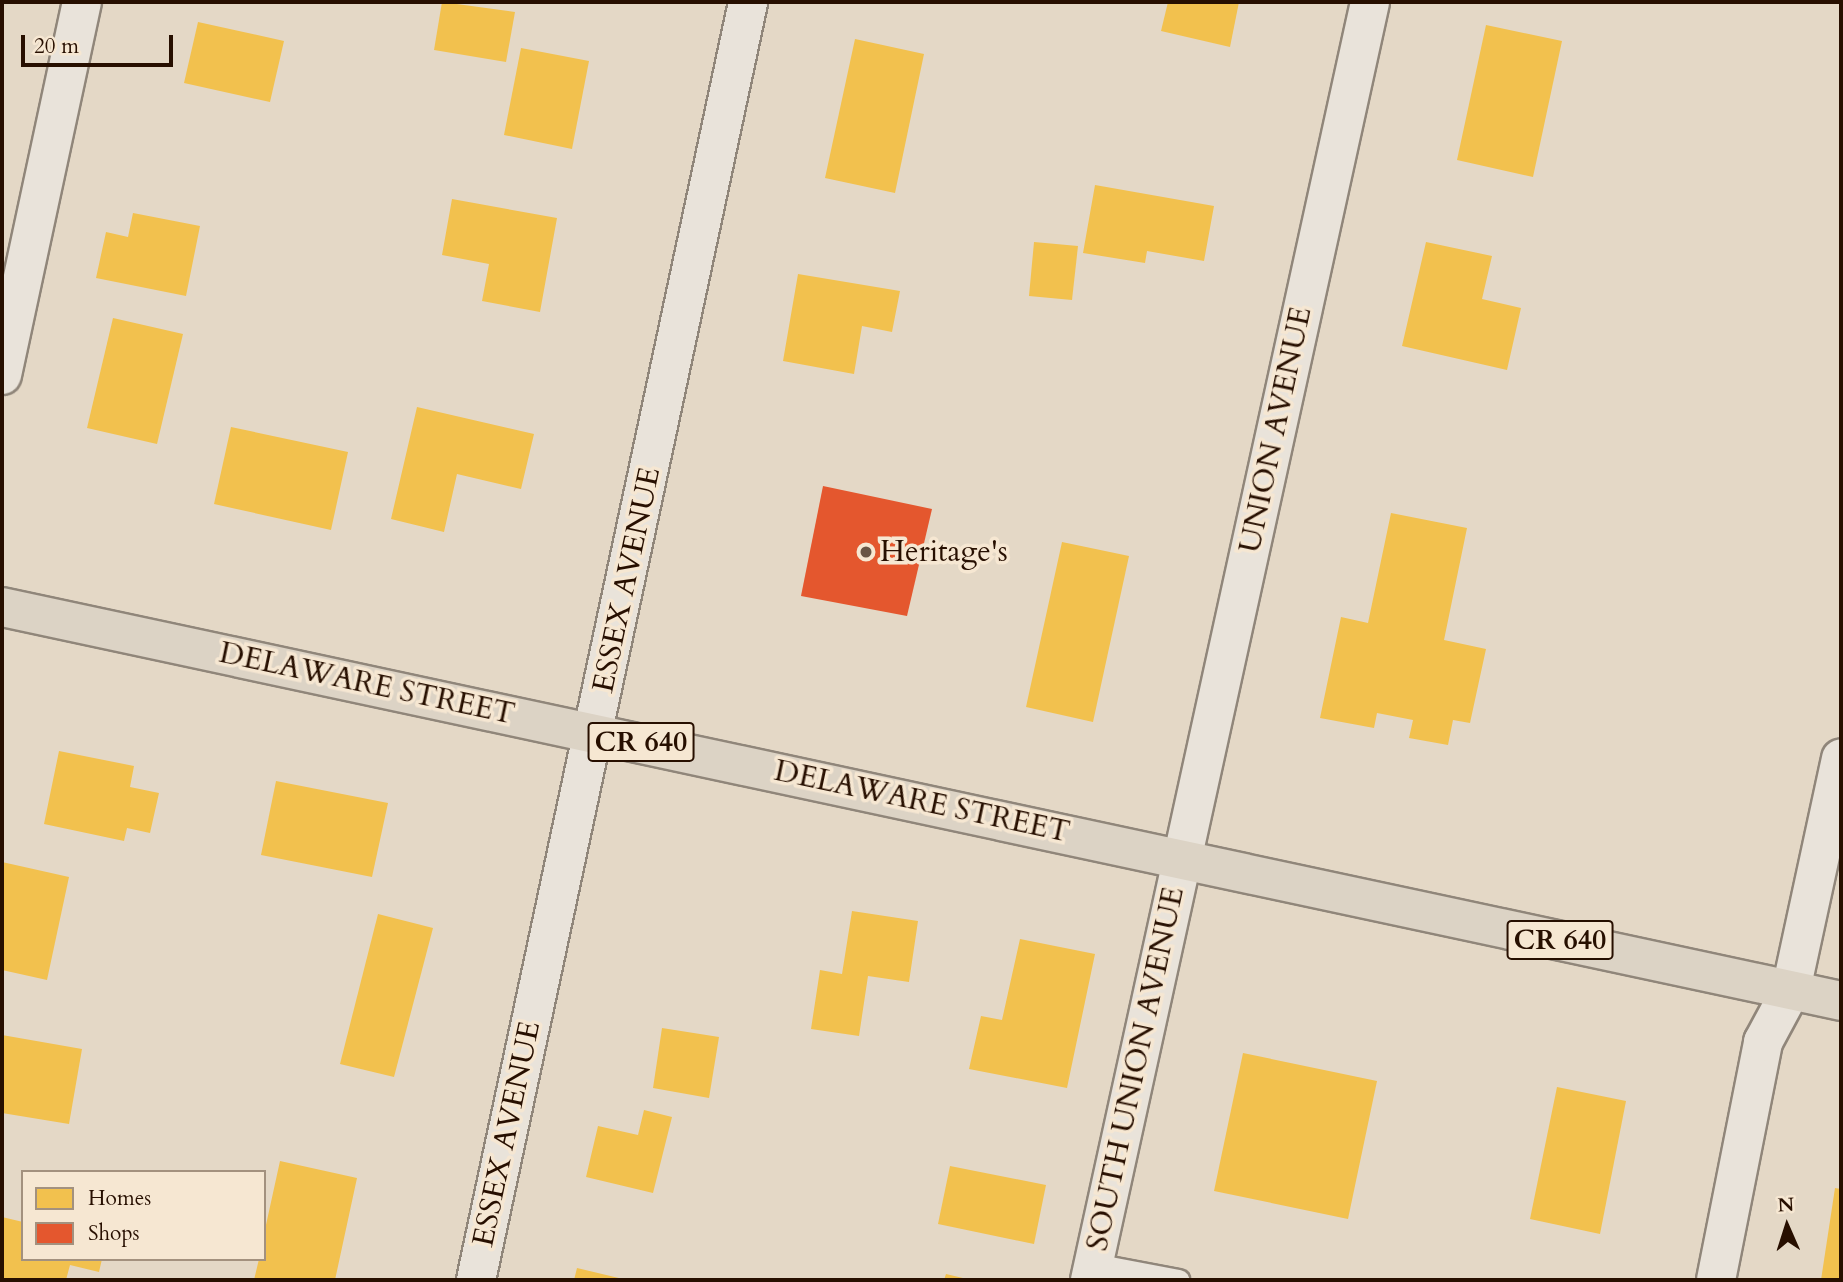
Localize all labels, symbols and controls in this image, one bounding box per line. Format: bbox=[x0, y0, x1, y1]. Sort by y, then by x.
scale bar bbox=[24, 21, 177, 65]
text: 20 m bbox=[34, 32, 79, 61]
street label: UNION AVENUE bbox=[1232, 304, 1320, 556]
street label: ESSEX AVENUE bbox=[586, 464, 668, 696]
place label: Heritage's bbox=[880, 534, 1008, 570]
marker: Heritage's bbox=[858, 544, 874, 560]
street label: DELAWARE STREET bbox=[216, 635, 518, 733]
road number: CR 640 bbox=[587, 718, 695, 766]
street label: DELAWARE STREET bbox=[771, 753, 1073, 851]
street label: SOUTH UNION AVENUE bbox=[1080, 884, 1192, 1254]
road number: CR 640 bbox=[1506, 916, 1614, 964]
street label: ESSEX AVENUE bbox=[466, 1018, 548, 1250]
legend bbox=[21, 1170, 266, 1261]
text: Homes bbox=[88, 1184, 151, 1213]
north arrow bbox=[1752, 1191, 1822, 1261]
text: N bbox=[1777, 1192, 1795, 1218]
text: Shops bbox=[88, 1219, 140, 1248]

